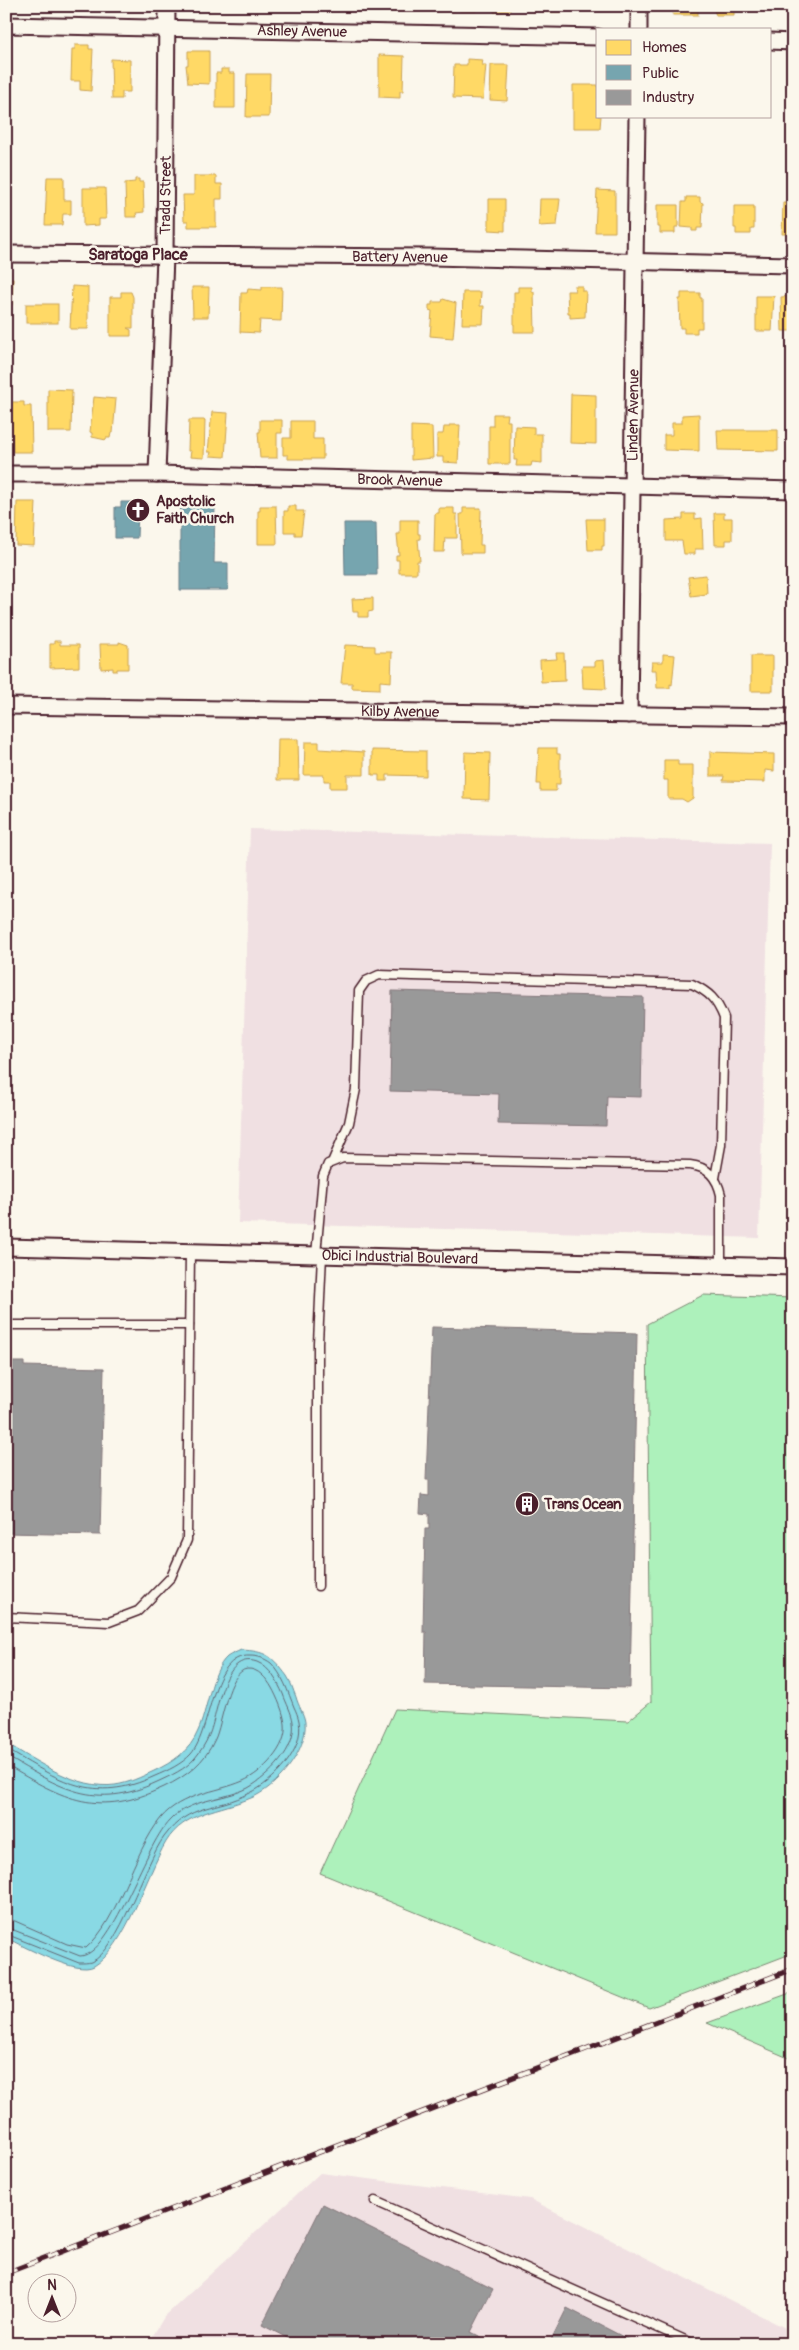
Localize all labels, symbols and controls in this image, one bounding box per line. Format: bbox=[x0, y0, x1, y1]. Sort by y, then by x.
street label: Ashley Avenue bbox=[257, 21, 348, 41]
legend bbox=[596, 28, 772, 118]
text: Homes bbox=[642, 38, 687, 57]
text: Public bbox=[642, 64, 679, 83]
text: Industry bbox=[642, 88, 695, 107]
street label: Tradd Street bbox=[156, 155, 175, 235]
district label: Saratoga Place bbox=[88, 245, 189, 265]
street label: Battery Avenue bbox=[352, 247, 449, 267]
street label: Linden Avenue bbox=[623, 368, 643, 461]
street label: Brook Avenue bbox=[357, 470, 443, 491]
place label: Apostolic Faith Church bbox=[156, 492, 234, 528]
church icon: Apostolic Faith Church bbox=[125, 497, 151, 523]
street label: Kilby Avenue bbox=[361, 701, 440, 722]
street label: Obici Industrial Boulevard bbox=[321, 1246, 478, 1268]
building icon: Trans Ocean bbox=[514, 1491, 540, 1517]
place label: Trans Ocean bbox=[543, 1495, 622, 1514]
north arrow bbox=[28, 2272, 78, 2322]
text: N bbox=[47, 2277, 57, 2294]

